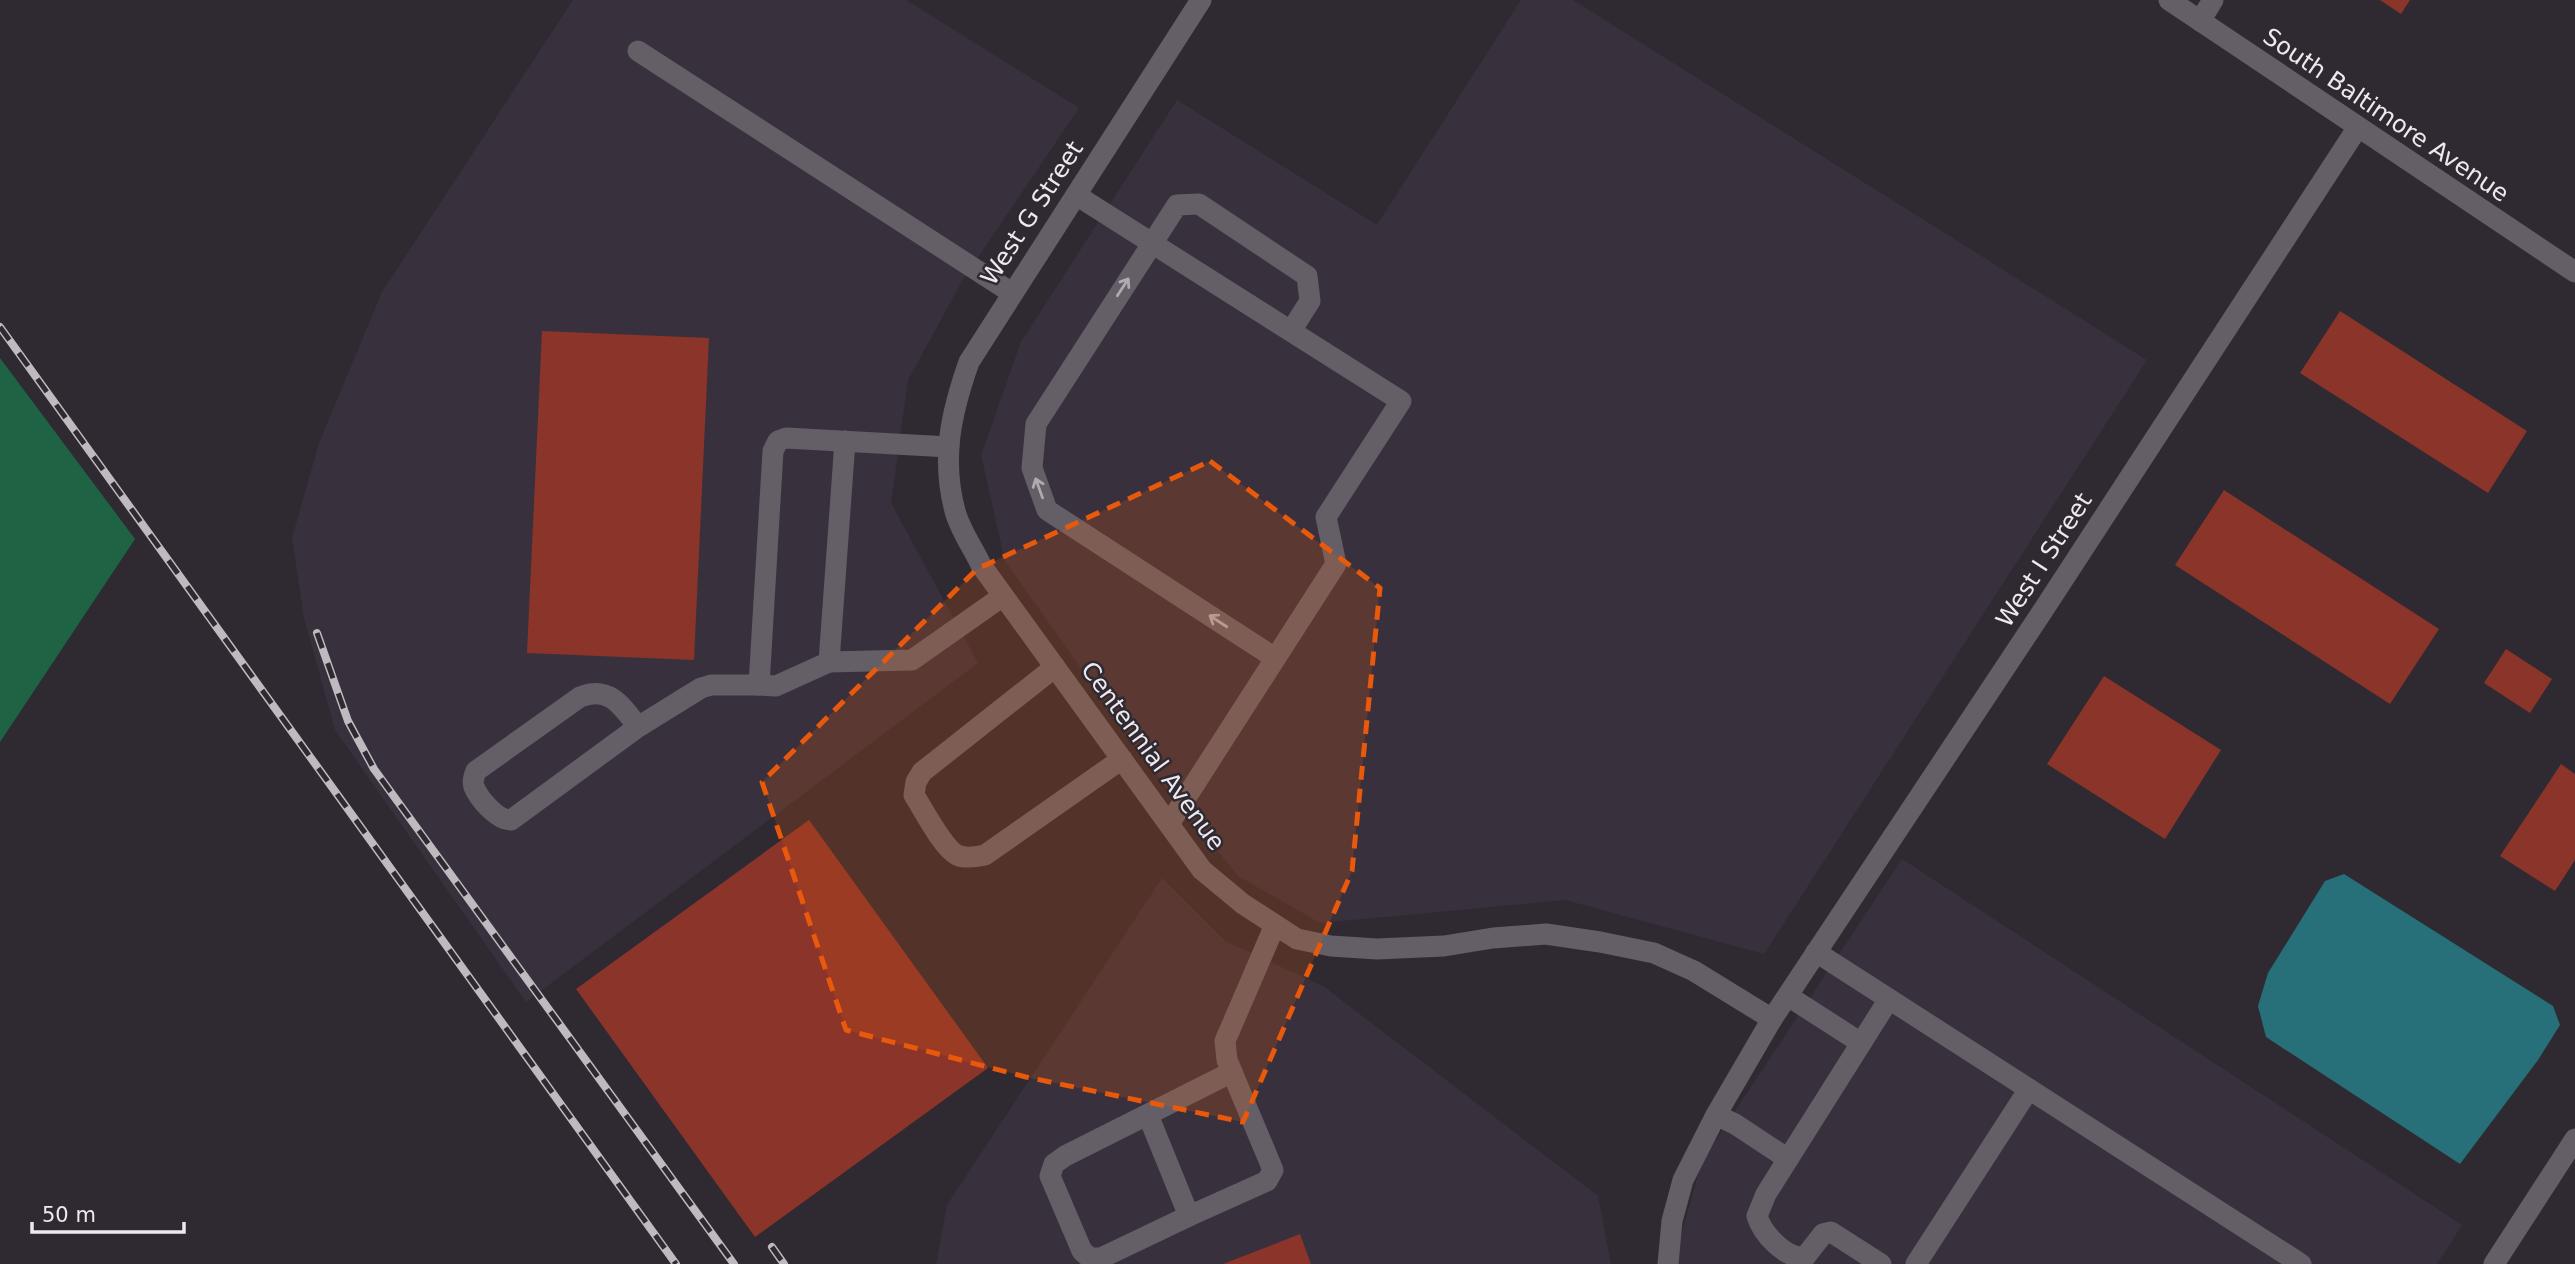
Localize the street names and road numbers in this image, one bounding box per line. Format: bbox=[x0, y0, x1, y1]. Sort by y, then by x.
street label: South Baltimore Avenue bbox=[2258, 22, 2514, 208]
street label: West G Street bbox=[975, 136, 1089, 290]
street label: West I Street bbox=[1990, 488, 2098, 632]
street label: Centennial Avenue bbox=[1075, 656, 1231, 856]

